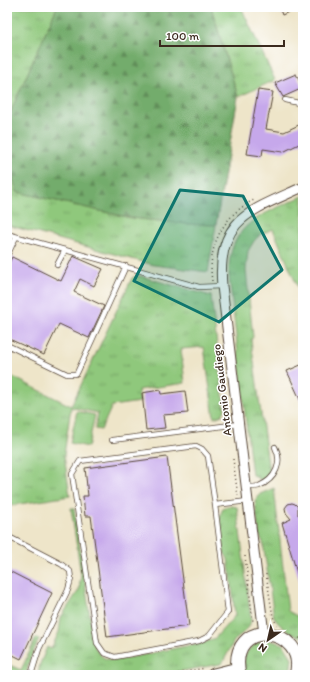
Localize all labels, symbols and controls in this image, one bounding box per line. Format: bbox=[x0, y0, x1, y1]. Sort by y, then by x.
scale bar bbox=[160, 22, 284, 48]
text: 100 m bbox=[166, 29, 199, 43]
street label: Antonio Gaudiego bbox=[209, 343, 235, 437]
north arrow bbox=[248, 620, 288, 660]
text: N bbox=[256, 640, 269, 655]

